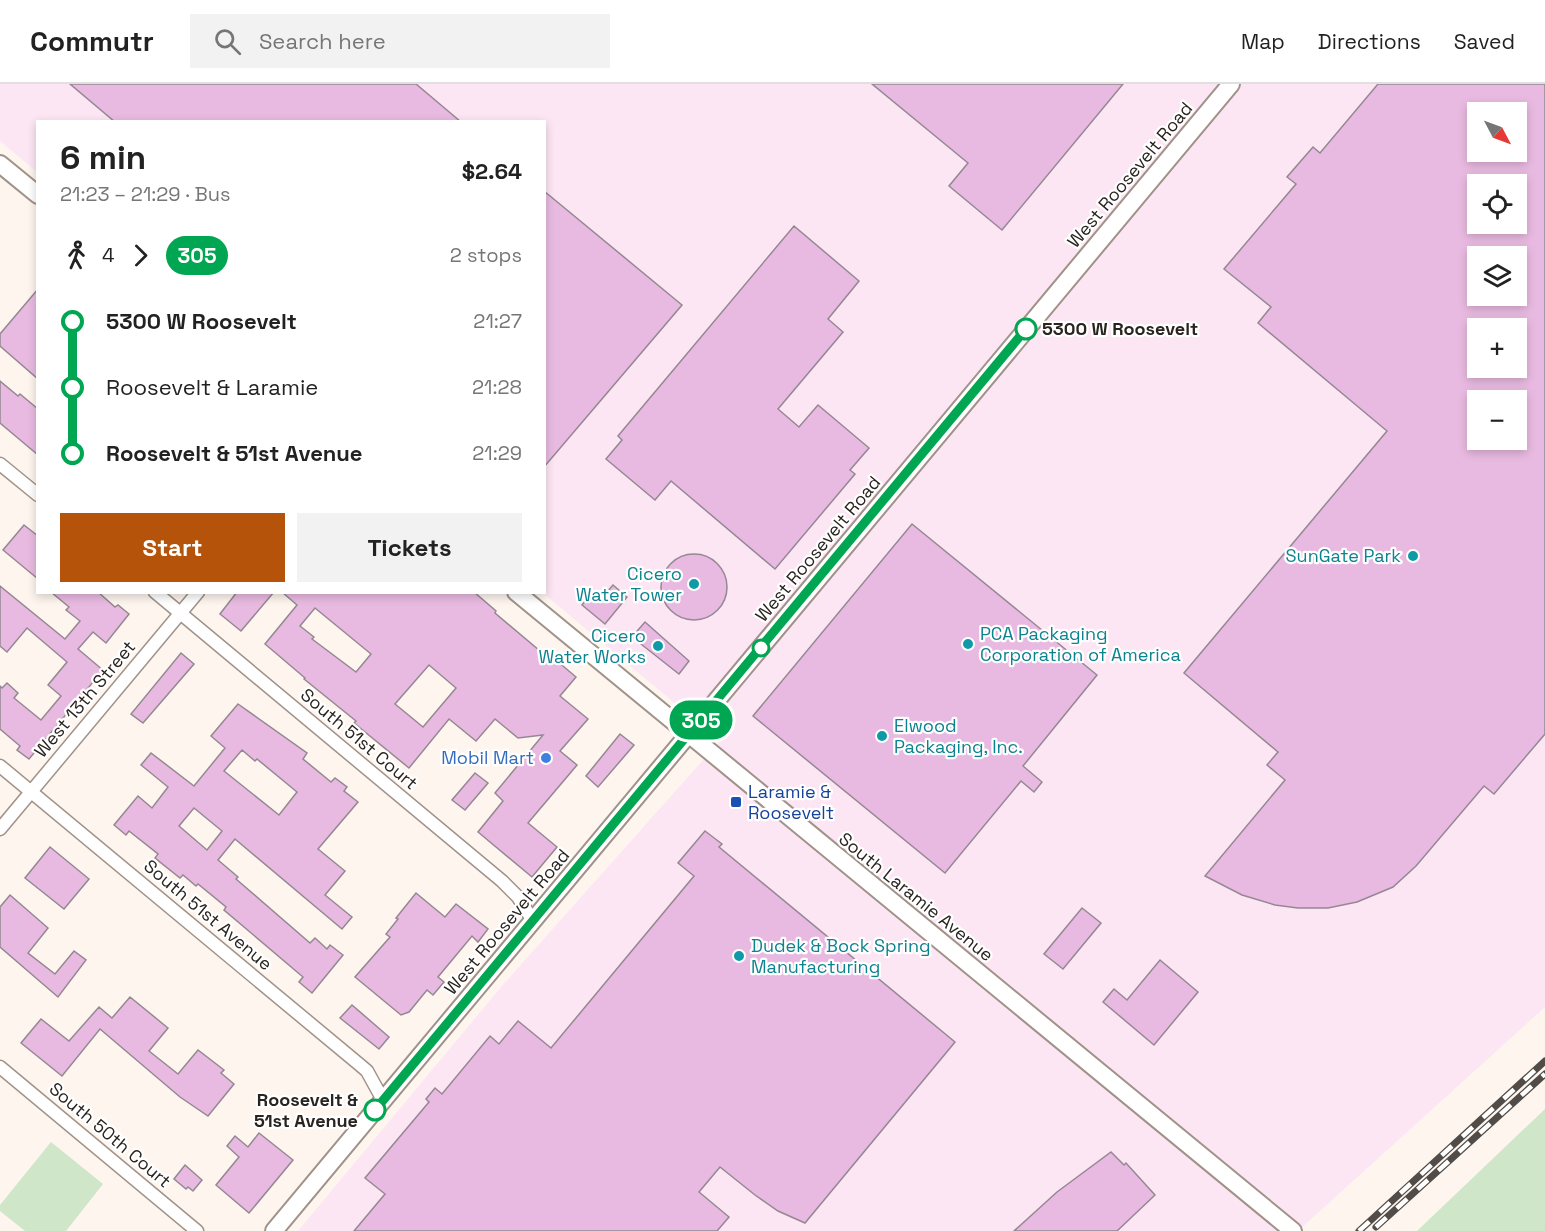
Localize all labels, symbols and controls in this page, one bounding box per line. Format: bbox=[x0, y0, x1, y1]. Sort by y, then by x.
search box bbox=[190, 14, 610, 68]
text: Commutr bbox=[30, 23, 154, 59]
icon: search bbox=[211, 25, 244, 58]
text: Search here bbox=[259, 27, 386, 55]
text: Map bbox=[1241, 28, 1285, 55]
text: Directions bbox=[1318, 28, 1421, 55]
text: Saved bbox=[1454, 28, 1515, 55]
street label: West Roosevelt Road bbox=[1062, 97, 1197, 252]
north arrow bbox=[1467, 102, 1527, 162]
map controls bbox=[1467, 102, 1527, 450]
text: 6 min bbox=[60, 137, 146, 179]
text: $2.64 bbox=[462, 157, 522, 185]
button: locate bbox=[1467, 174, 1527, 234]
text: 21:23 – 21:29 · Bus bbox=[60, 181, 231, 207]
icon: walk bbox=[60, 239, 93, 272]
icon: forward bbox=[124, 239, 157, 272]
text: 4 bbox=[102, 242, 115, 268]
text: 305 bbox=[178, 242, 216, 269]
text: 2 stops bbox=[450, 242, 522, 268]
button: layers bbox=[1467, 246, 1527, 306]
text: 5300 W Roosevelt bbox=[106, 307, 297, 335]
text: 21:27 bbox=[473, 308, 522, 334]
place label: 5300 W Roosevelt bbox=[1042, 317, 1198, 340]
marker: 5300 W Roosevelt bbox=[1015, 318, 1037, 340]
button: + bbox=[1467, 318, 1527, 378]
text: Roosevelt & Laramie bbox=[106, 373, 318, 401]
text: 21:28 bbox=[472, 374, 522, 400]
button: − bbox=[1467, 390, 1527, 450]
text: Roosevelt & 51st Avenue bbox=[106, 439, 362, 467]
text: 21:29 bbox=[472, 440, 522, 466]
street label: West Roosevelt Road bbox=[750, 471, 885, 626]
button: Start bbox=[60, 513, 285, 582]
button: Tickets bbox=[297, 513, 522, 582]
place label: SunGate Park bbox=[1286, 544, 1401, 567]
marker: SunGate Park bbox=[1406, 549, 1420, 563]
place label: Cicero Water Tower bbox=[576, 562, 682, 606]
marker: Cicero Water Tower bbox=[687, 577, 701, 591]
place label: PCA Packaging Corporation of America bbox=[980, 622, 1181, 666]
place label: Cicero Water Works bbox=[538, 624, 646, 668]
street label: West 13th Street bbox=[29, 635, 140, 762]
marker: PCA Packaging Corporation of America bbox=[961, 637, 975, 651]
marker: Cicero Water Works bbox=[651, 639, 665, 653]
unlabelled marker bbox=[752, 639, 770, 657]
street label: South 51st Court bbox=[296, 683, 423, 794]
line badge: 305 bbox=[666, 700, 736, 740]
text: 305 bbox=[682, 707, 720, 734]
place label: Elwood Packaging, Inc. bbox=[894, 714, 1023, 758]
marker: Elwood Packaging, Inc. bbox=[875, 729, 889, 743]
place label: Mobil Mart bbox=[441, 746, 534, 769]
marker: Mobil Mart bbox=[539, 751, 553, 765]
place label: Laramie & Roosevelt bbox=[748, 780, 834, 824]
marker: Laramie & Roosevelt bbox=[729, 795, 743, 809]
street label: South Laramie Avenue bbox=[834, 827, 998, 966]
street label: West Roosevelt Road bbox=[439, 844, 574, 999]
street label: South 51st Avenue bbox=[139, 854, 277, 975]
place label: Dudek & Bock Spring Manufacturing bbox=[751, 934, 931, 978]
marker: Dudek & Bock Spring Manufacturing bbox=[732, 949, 746, 963]
street label: South 50th Court bbox=[45, 1077, 176, 1192]
place label: Roosevelt & 51st Avenue bbox=[254, 1088, 358, 1132]
marker: Roosevelt & 51st Avenue bbox=[364, 1099, 386, 1121]

